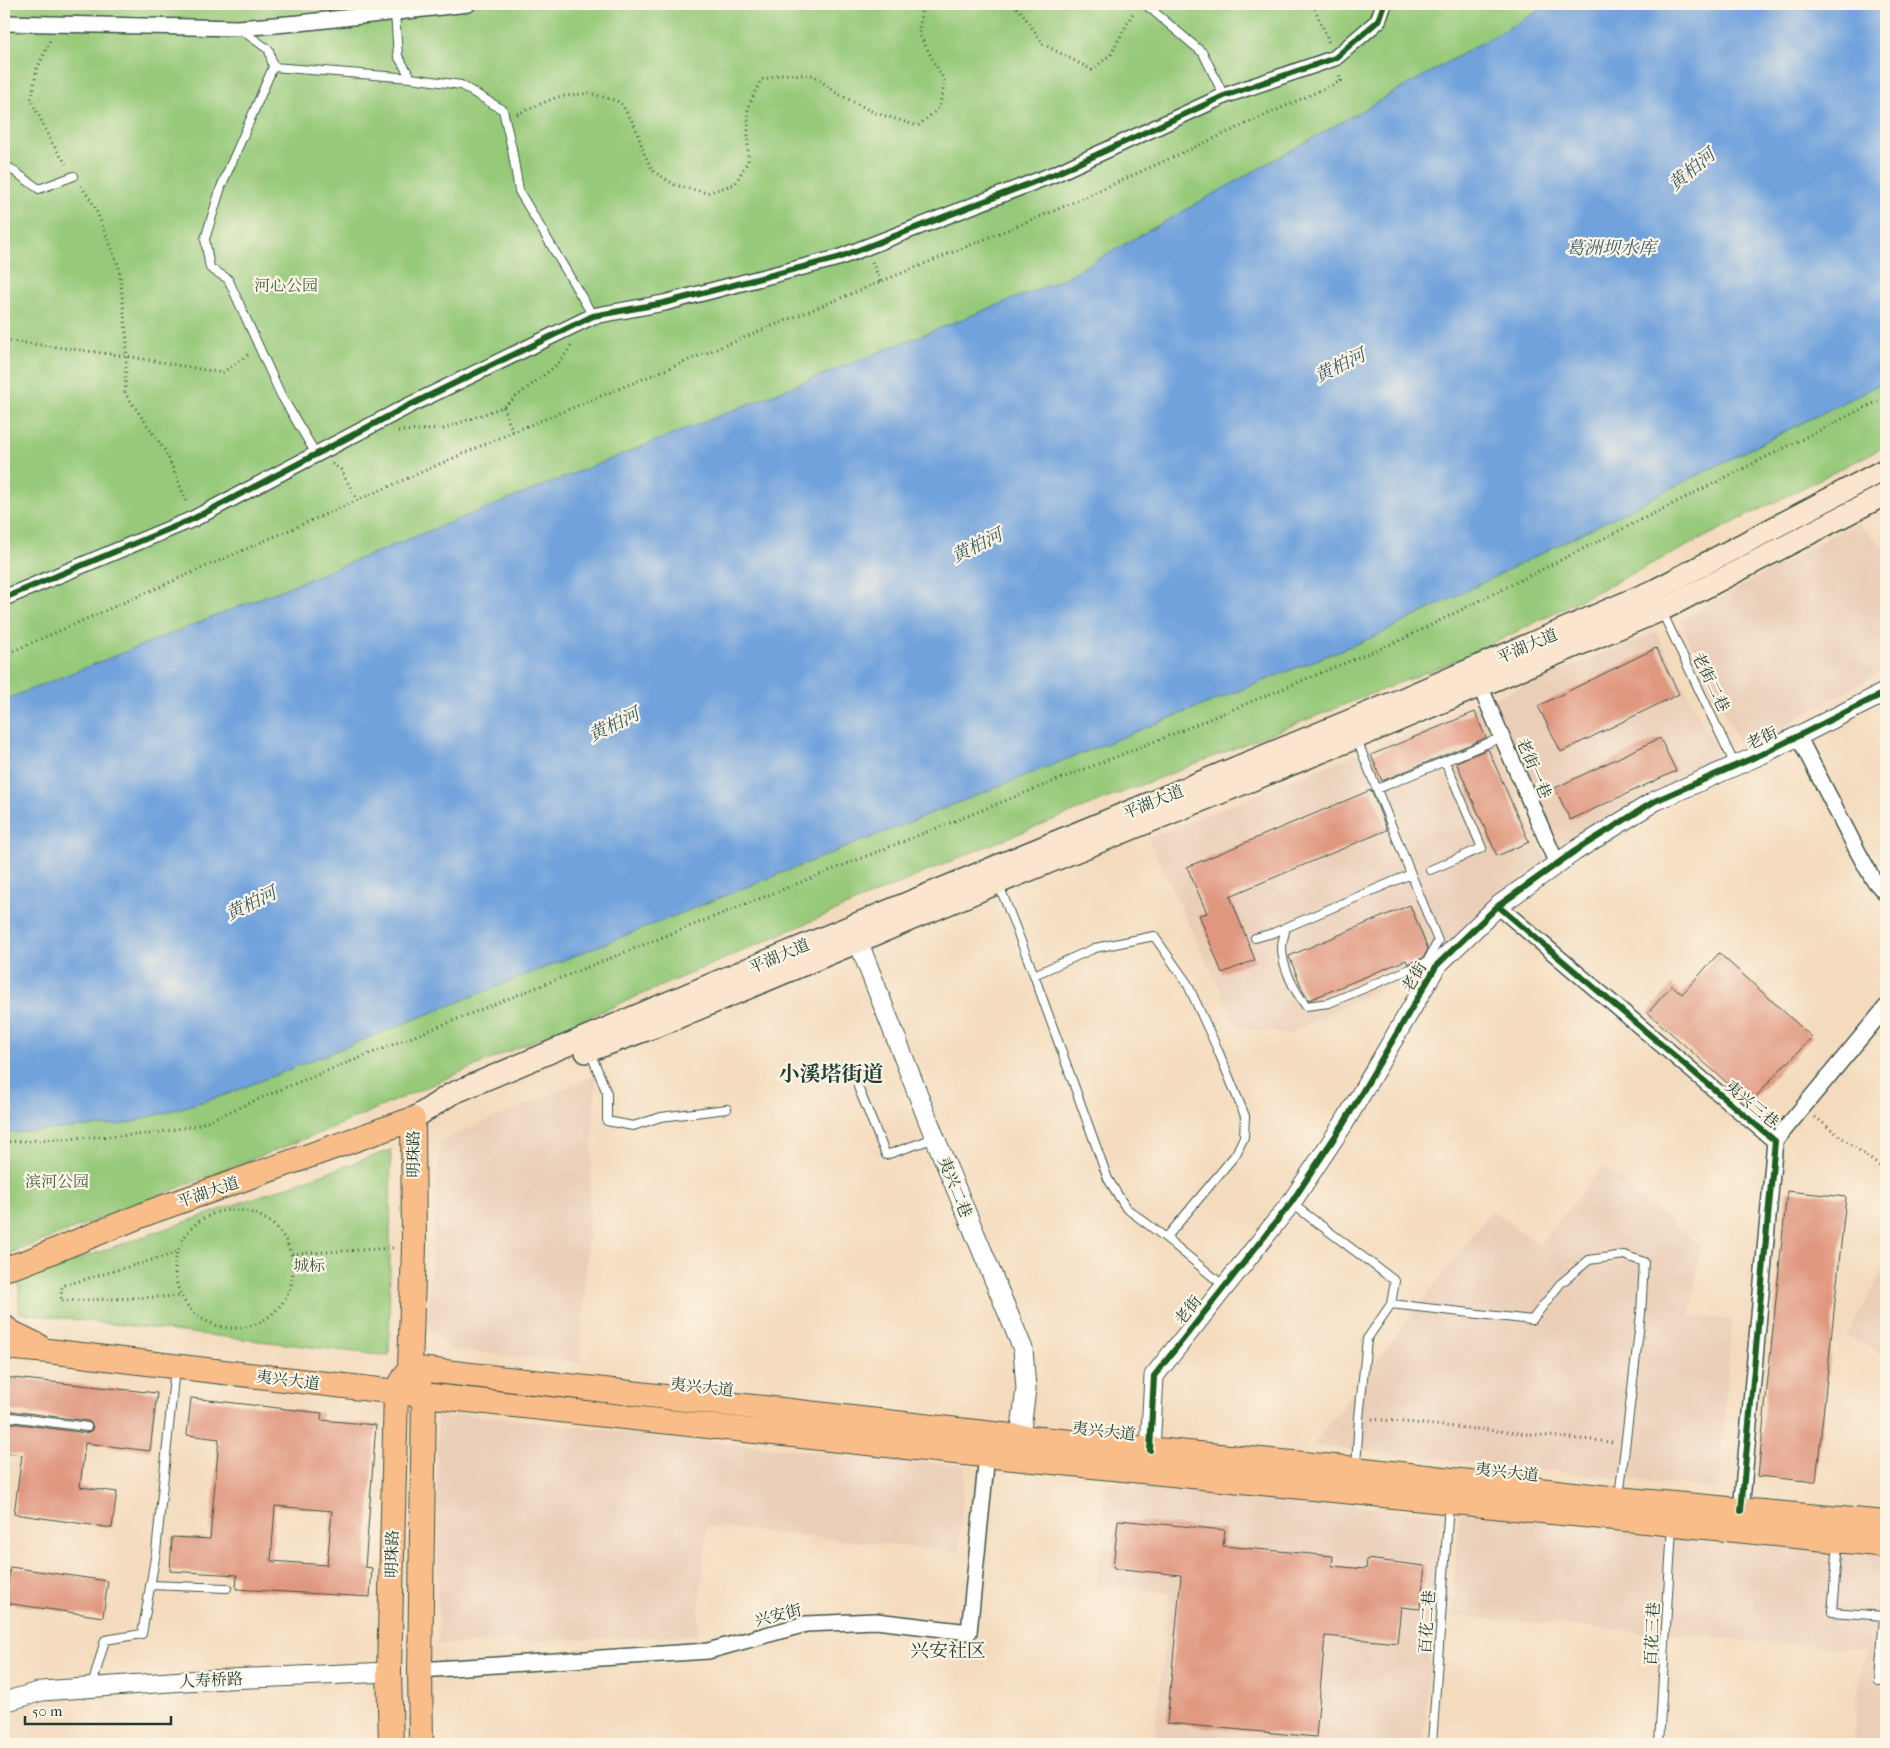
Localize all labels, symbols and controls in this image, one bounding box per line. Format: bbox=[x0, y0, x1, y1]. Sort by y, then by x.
water label: 黄柏河 bbox=[1665, 143, 1722, 195]
water label: 葛洲坝水库 bbox=[1566, 238, 1659, 259]
park label: 河心公园 bbox=[254, 276, 318, 295]
water label: 黄柏河 bbox=[1311, 343, 1372, 387]
water label: 黄柏河 bbox=[948, 523, 1009, 567]
street label: 平湖大道 bbox=[1494, 625, 1560, 667]
street label: 老街二巷 bbox=[1688, 649, 1734, 715]
water label: 黄柏河 bbox=[585, 702, 646, 746]
street label: 老街 bbox=[1743, 723, 1781, 753]
street label: 老街一巷 bbox=[1513, 735, 1555, 801]
street label: 平湖大道 bbox=[1120, 781, 1186, 823]
water label: 黄柏河 bbox=[222, 881, 283, 925]
street label: 平湖大道 bbox=[746, 935, 812, 977]
street label: 老街 bbox=[1398, 958, 1430, 996]
district label: 小溪塔街道 bbox=[779, 1062, 884, 1086]
street label: 夷兴三巷 bbox=[1721, 1076, 1783, 1132]
street label: 明珠路 bbox=[404, 1130, 423, 1178]
street label: 夷兴二巷 bbox=[934, 1154, 976, 1220]
park label: 滨河公园 bbox=[25, 1172, 89, 1191]
street label: 平湖大道 bbox=[175, 1173, 241, 1211]
park label: 城标 bbox=[293, 1256, 325, 1275]
street label: 老街 bbox=[1171, 1292, 1205, 1328]
street label: 夷兴大道 bbox=[255, 1367, 321, 1393]
street label: 夷兴大道 bbox=[669, 1374, 735, 1400]
street label: 夷兴大道 bbox=[1071, 1418, 1137, 1444]
street label: 夷兴大道 bbox=[1474, 1459, 1540, 1485]
street label: 明珠路 bbox=[382, 1530, 402, 1578]
street label: 百花二巷 bbox=[1415, 1589, 1439, 1655]
street label: 兴安街 bbox=[752, 1600, 804, 1630]
street label: 百花三巷 bbox=[1641, 1602, 1663, 1666]
district label: 兴安社区 bbox=[910, 1640, 986, 1662]
street label: 人寿桥路 bbox=[179, 1669, 243, 1691]
scale bar bbox=[25, 1693, 171, 1725]
text: 50 m bbox=[32, 1702, 63, 1720]

